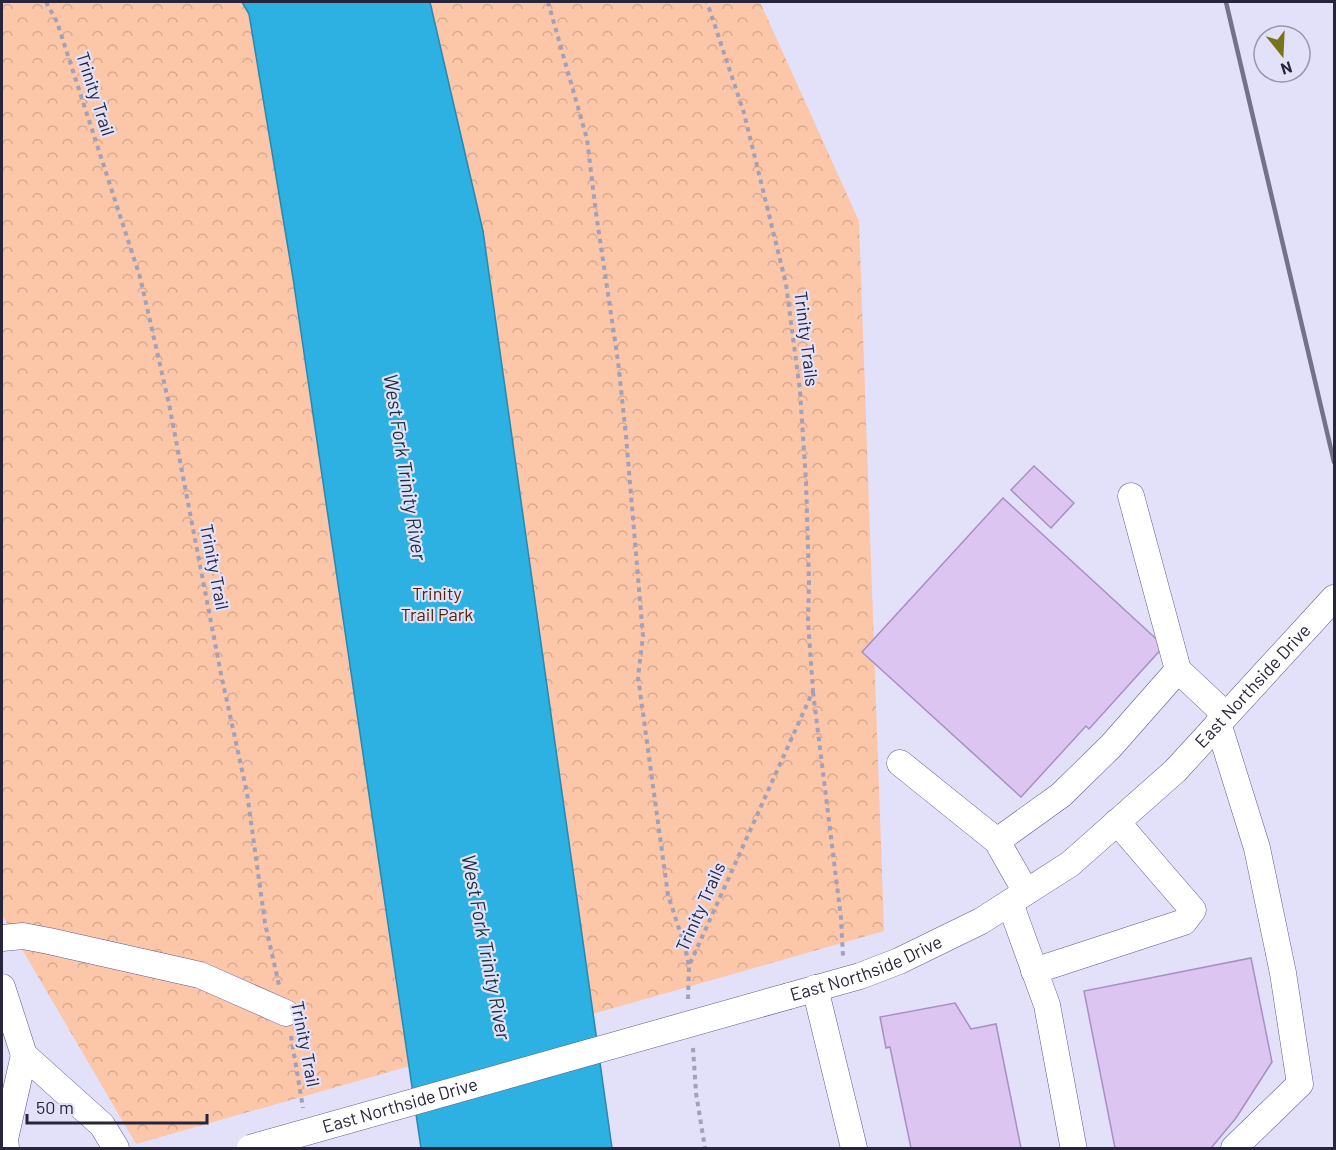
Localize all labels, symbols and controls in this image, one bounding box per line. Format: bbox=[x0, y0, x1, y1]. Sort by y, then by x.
north arrow bbox=[1252, 24, 1312, 84]
street label: Trinity Trail bbox=[72, 49, 120, 138]
text: N bbox=[1279, 58, 1295, 79]
street label: Trinity Trails bbox=[790, 290, 824, 388]
water label: West Fork Trinity River bbox=[379, 372, 433, 563]
street label: Trinity Trail bbox=[196, 522, 234, 612]
park label: Trinity Trail Park bbox=[401, 582, 473, 625]
street label: East Northside Drive bbox=[1190, 619, 1315, 752]
water label: West Fork Trinity River bbox=[457, 852, 517, 1042]
street label: Trinity Trails bbox=[671, 858, 730, 955]
street label: East Northside Drive bbox=[787, 930, 945, 1005]
street label: Trinity Trail bbox=[287, 999, 325, 1089]
street label: East Northside Drive bbox=[320, 1072, 480, 1137]
scale bar bbox=[27, 1087, 207, 1125]
text: 50 m bbox=[36, 1096, 74, 1118]

